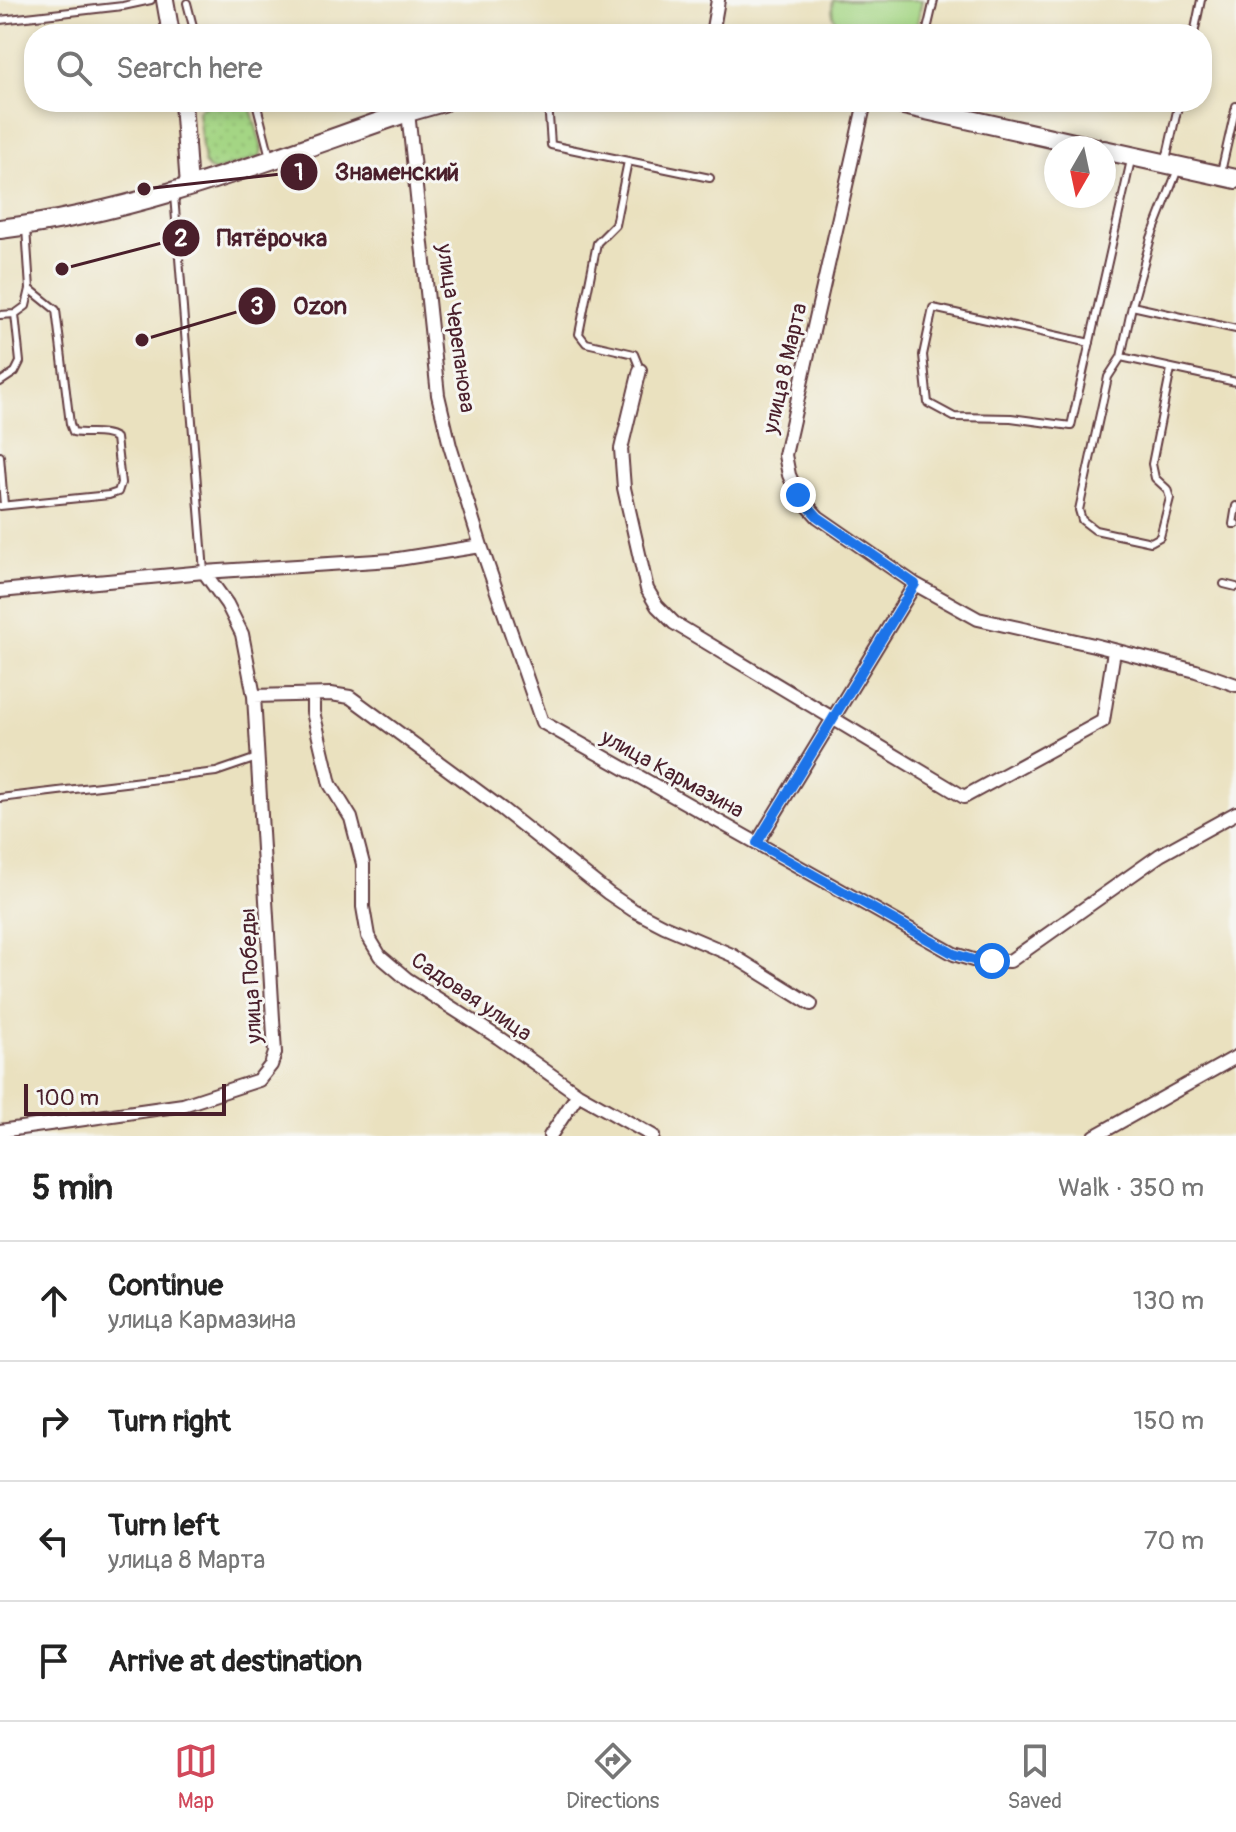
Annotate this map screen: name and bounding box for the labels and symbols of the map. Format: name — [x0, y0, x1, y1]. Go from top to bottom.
north arrow — [1044, 136, 1116, 208]
callout: Знаменский — [279, 148, 474, 196]
text: 1 — [294, 158, 304, 187]
text: Знаменский — [335, 158, 459, 187]
callout: Пятёрочка — [161, 214, 343, 262]
text: 2 — [174, 224, 188, 253]
text: Пятёрочка — [217, 224, 327, 253]
street label: улица Черепанова — [430, 241, 482, 414]
callout: Ozon — [237, 282, 363, 330]
text: 3 — [250, 292, 264, 321]
text: Ozon — [293, 292, 347, 321]
street label: улица 8 Марта — [756, 300, 814, 437]
route end — [780, 477, 816, 513]
street label: улица Кармазина — [595, 723, 749, 825]
street label: улица Победы — [233, 908, 269, 1045]
route start — [974, 943, 1010, 979]
street label: Садовая улица — [406, 946, 537, 1048]
scale bar — [24, 1080, 226, 1116]

